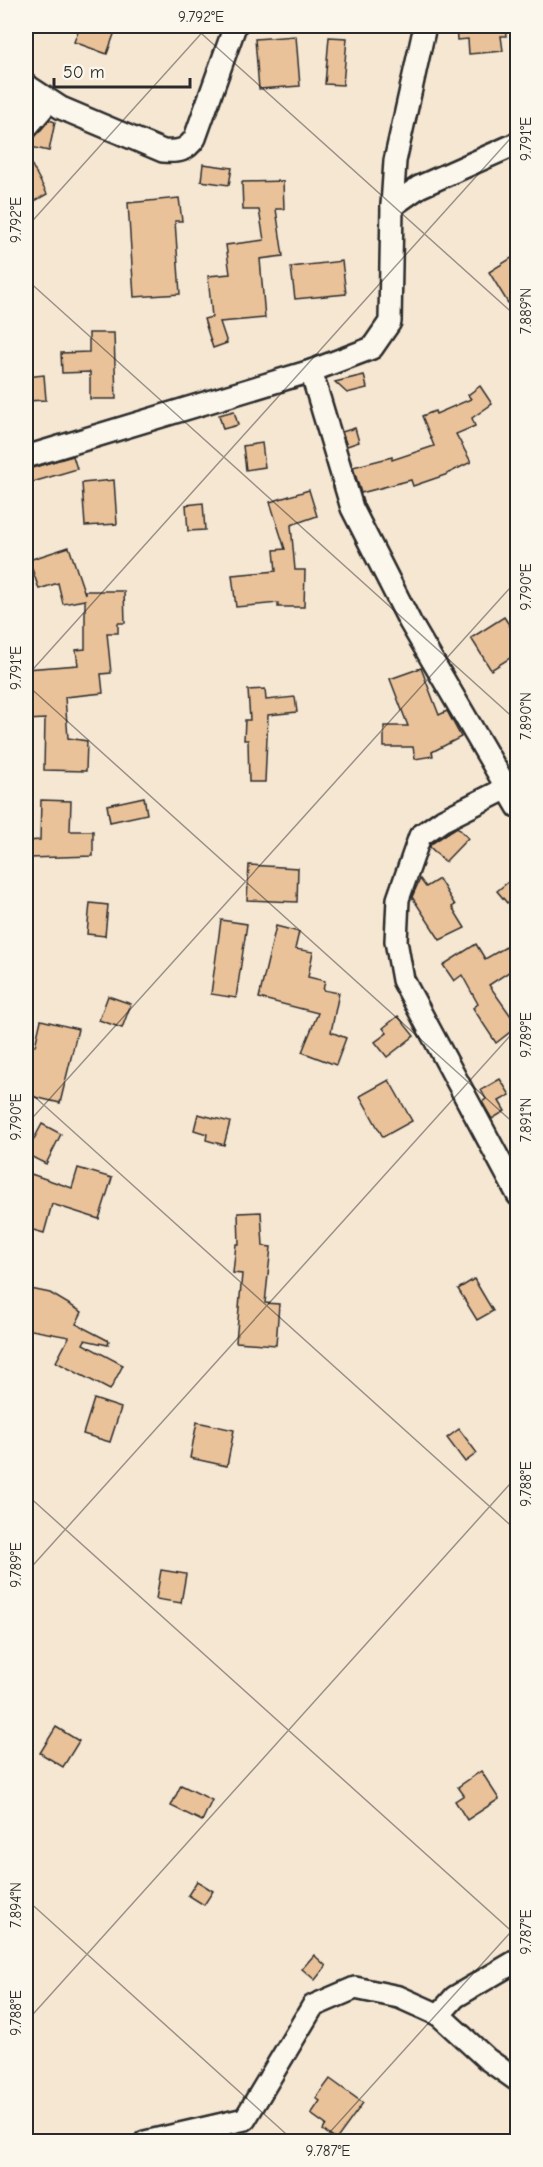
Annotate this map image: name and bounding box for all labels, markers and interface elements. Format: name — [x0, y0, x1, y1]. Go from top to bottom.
text: 9.792°E — [178, 8, 224, 26]
scale bar — [54, 51, 190, 89]
text: 50 m — [63, 62, 105, 83]
text: 9.791°E — [517, 117, 535, 161]
text: 9.792°E — [7, 197, 25, 243]
text: 7.889°N — [517, 288, 535, 334]
text: 9.790°E — [517, 563, 535, 611]
text: 9.791°E — [7, 646, 25, 690]
text: 7.890°N — [517, 692, 535, 740]
text: 9.789°E — [517, 1012, 535, 1058]
text: 9.790°E — [7, 1093, 25, 1141]
text: 7.891°N — [517, 1098, 535, 1142]
text: 9.788°E — [517, 1461, 535, 1507]
text: 9.789°E — [7, 1542, 25, 1588]
text: 7.894°N — [7, 1882, 25, 1928]
text: 9.787°E — [517, 1910, 535, 1954]
text: 9.788°E — [7, 1990, 25, 2036]
text: 9.787°E — [306, 2142, 350, 2160]

